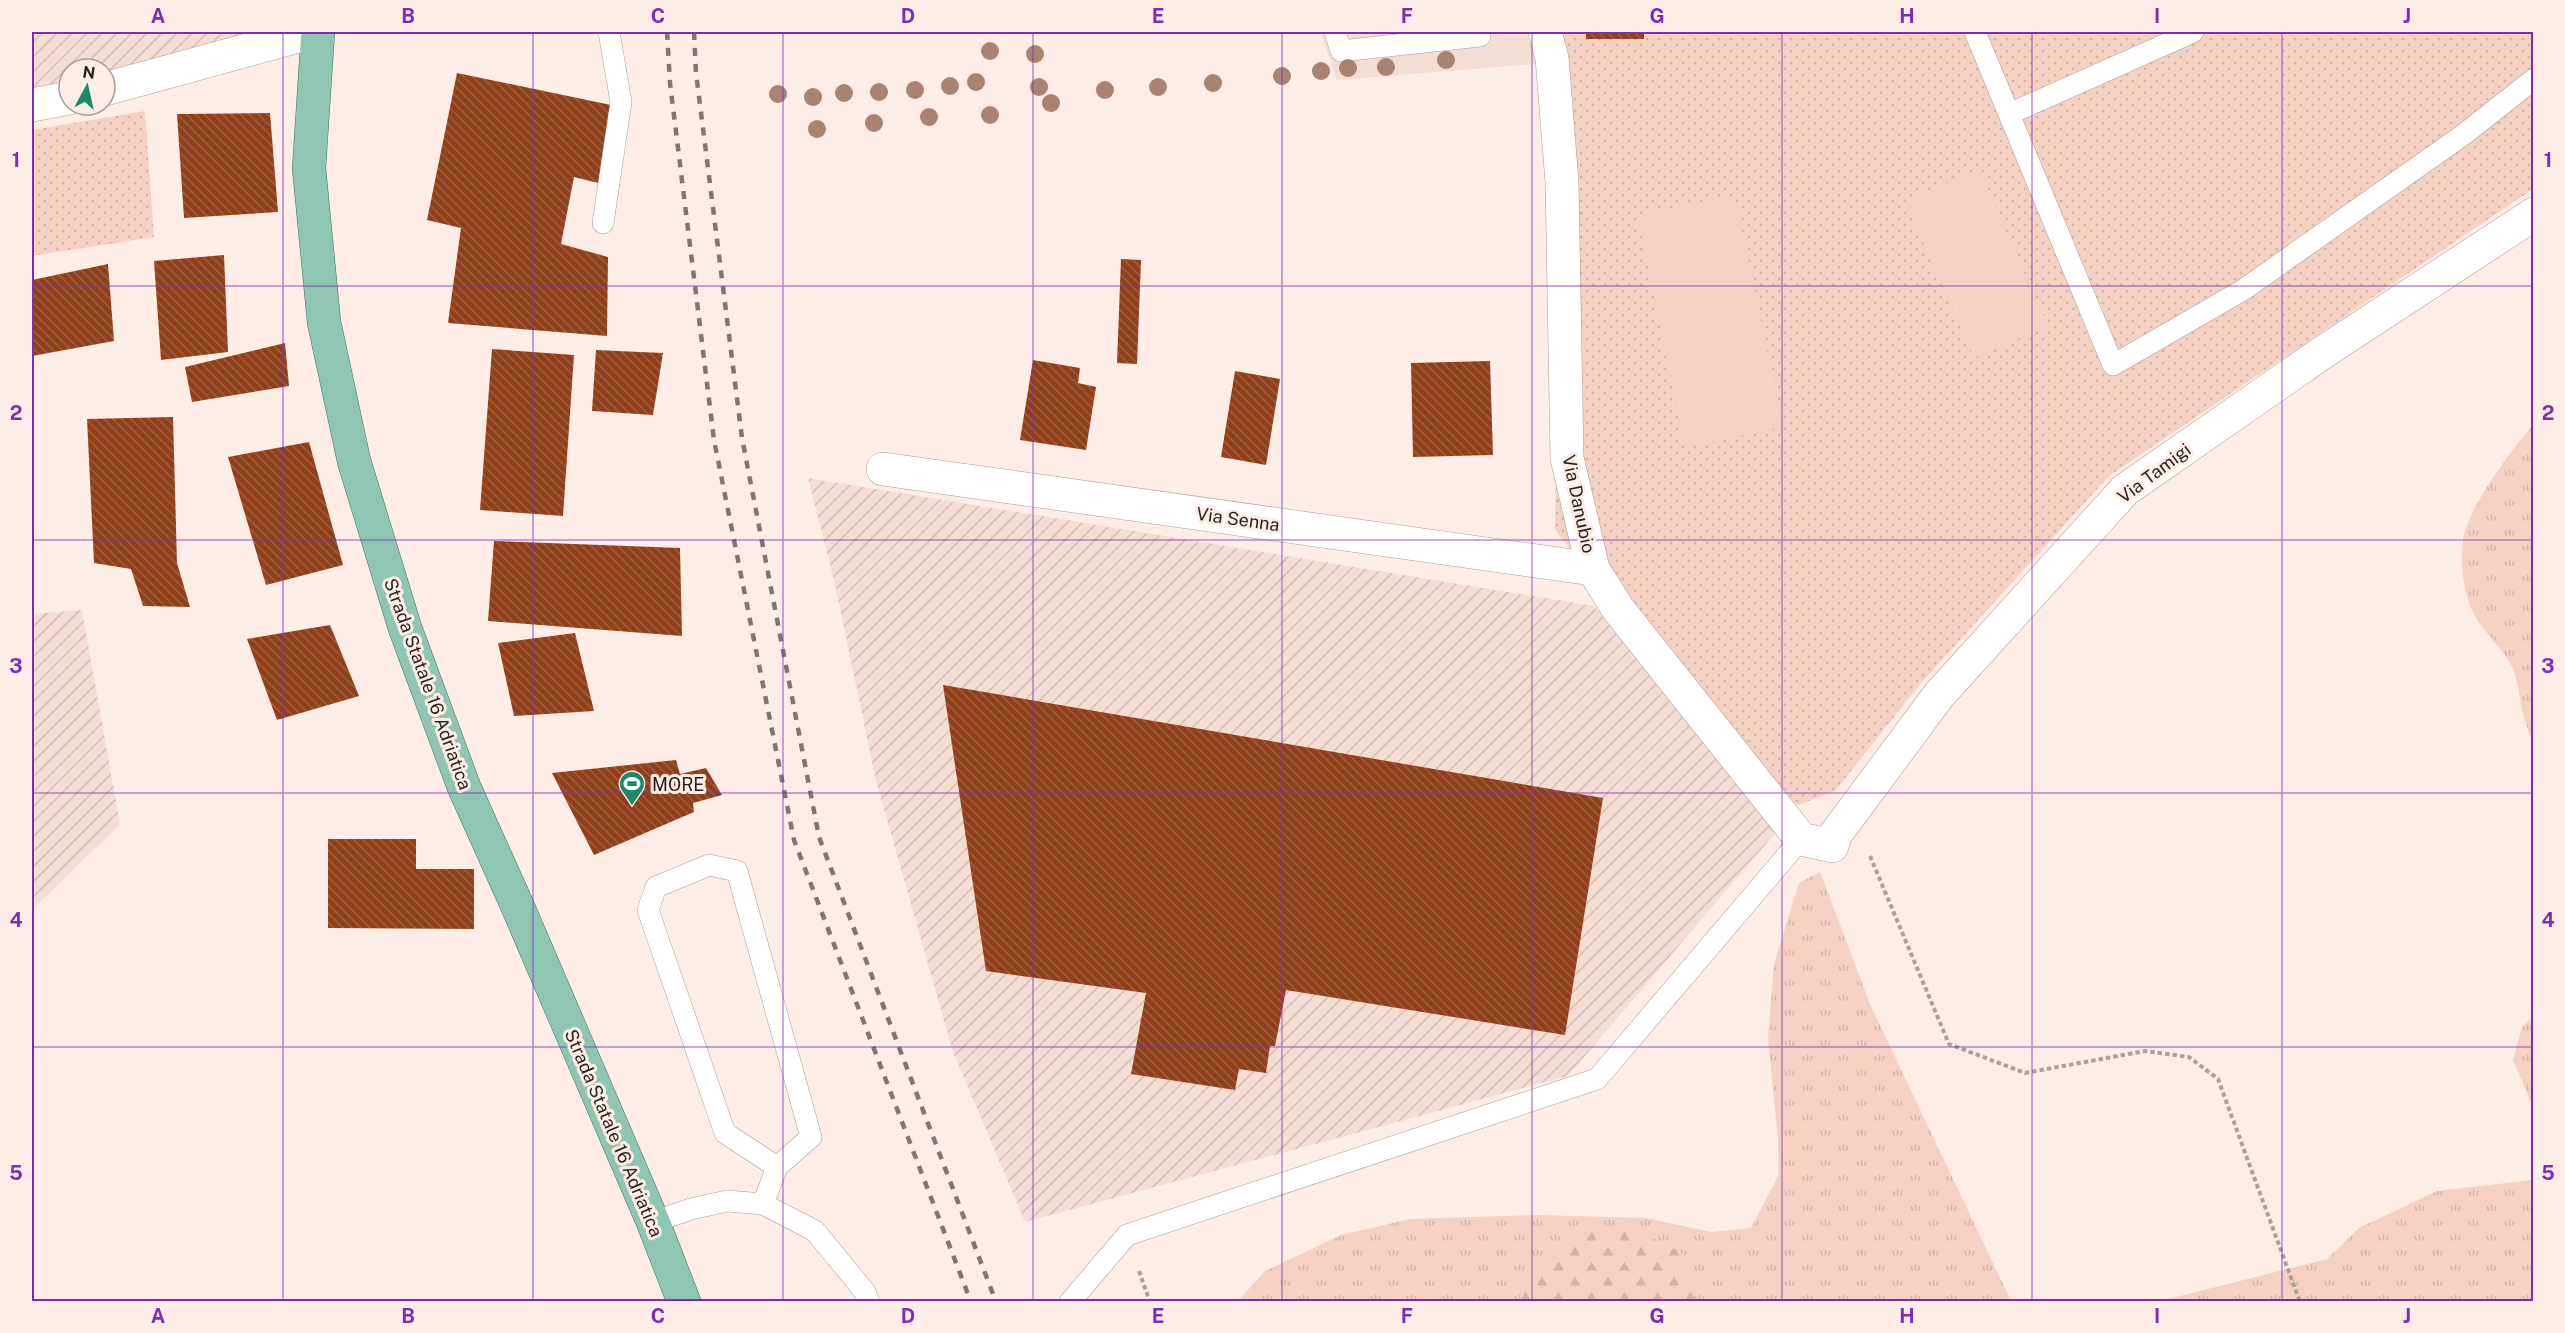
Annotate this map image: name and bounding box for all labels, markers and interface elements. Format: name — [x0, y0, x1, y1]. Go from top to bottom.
text: A — [151, 4, 165, 28]
text: B — [401, 4, 415, 28]
text: C — [651, 4, 665, 28]
text: D — [901, 4, 915, 28]
text: E — [1152, 4, 1164, 28]
text: F — [1401, 4, 1413, 28]
text: G — [1649, 4, 1665, 28]
text: H — [1899, 4, 1915, 28]
text: I — [2154, 4, 2160, 28]
text: J — [2403, 4, 2411, 28]
north arrow — [57, 57, 117, 117]
text: N — [81, 62, 97, 83]
text: 1 — [12, 148, 20, 172]
text: 1 — [2544, 148, 2552, 172]
text: 2 — [10, 401, 22, 425]
text: 2 — [2542, 401, 2554, 425]
street label: Via Tamigi — [2113, 439, 2195, 507]
street label: Via Danubio — [1558, 453, 1600, 555]
street label: Via Senna — [1195, 503, 1281, 535]
street label: Strada Statale 16 Adriatica — [380, 575, 476, 793]
text: 3 — [9, 654, 23, 678]
text: 3 — [2541, 654, 2555, 678]
sports icon: MORE — [617, 769, 647, 807]
place label: MORE — [652, 774, 705, 795]
text: 4 — [9, 908, 23, 932]
text: 4 — [2541, 908, 2555, 932]
street label: Strada Statale 16 Adriatica — [561, 1026, 667, 1240]
text: 5 — [9, 1161, 23, 1185]
text: 5 — [2541, 1161, 2555, 1185]
text: A — [151, 1304, 165, 1328]
text: B — [401, 1304, 415, 1328]
text: C — [651, 1304, 665, 1328]
text: D — [901, 1304, 915, 1328]
text: E — [1152, 1304, 1164, 1328]
text: F — [1401, 1304, 1413, 1328]
text: G — [1649, 1304, 1665, 1328]
text: H — [1899, 1304, 1915, 1328]
text: I — [2154, 1304, 2160, 1328]
text: J — [2403, 1304, 2411, 1328]

